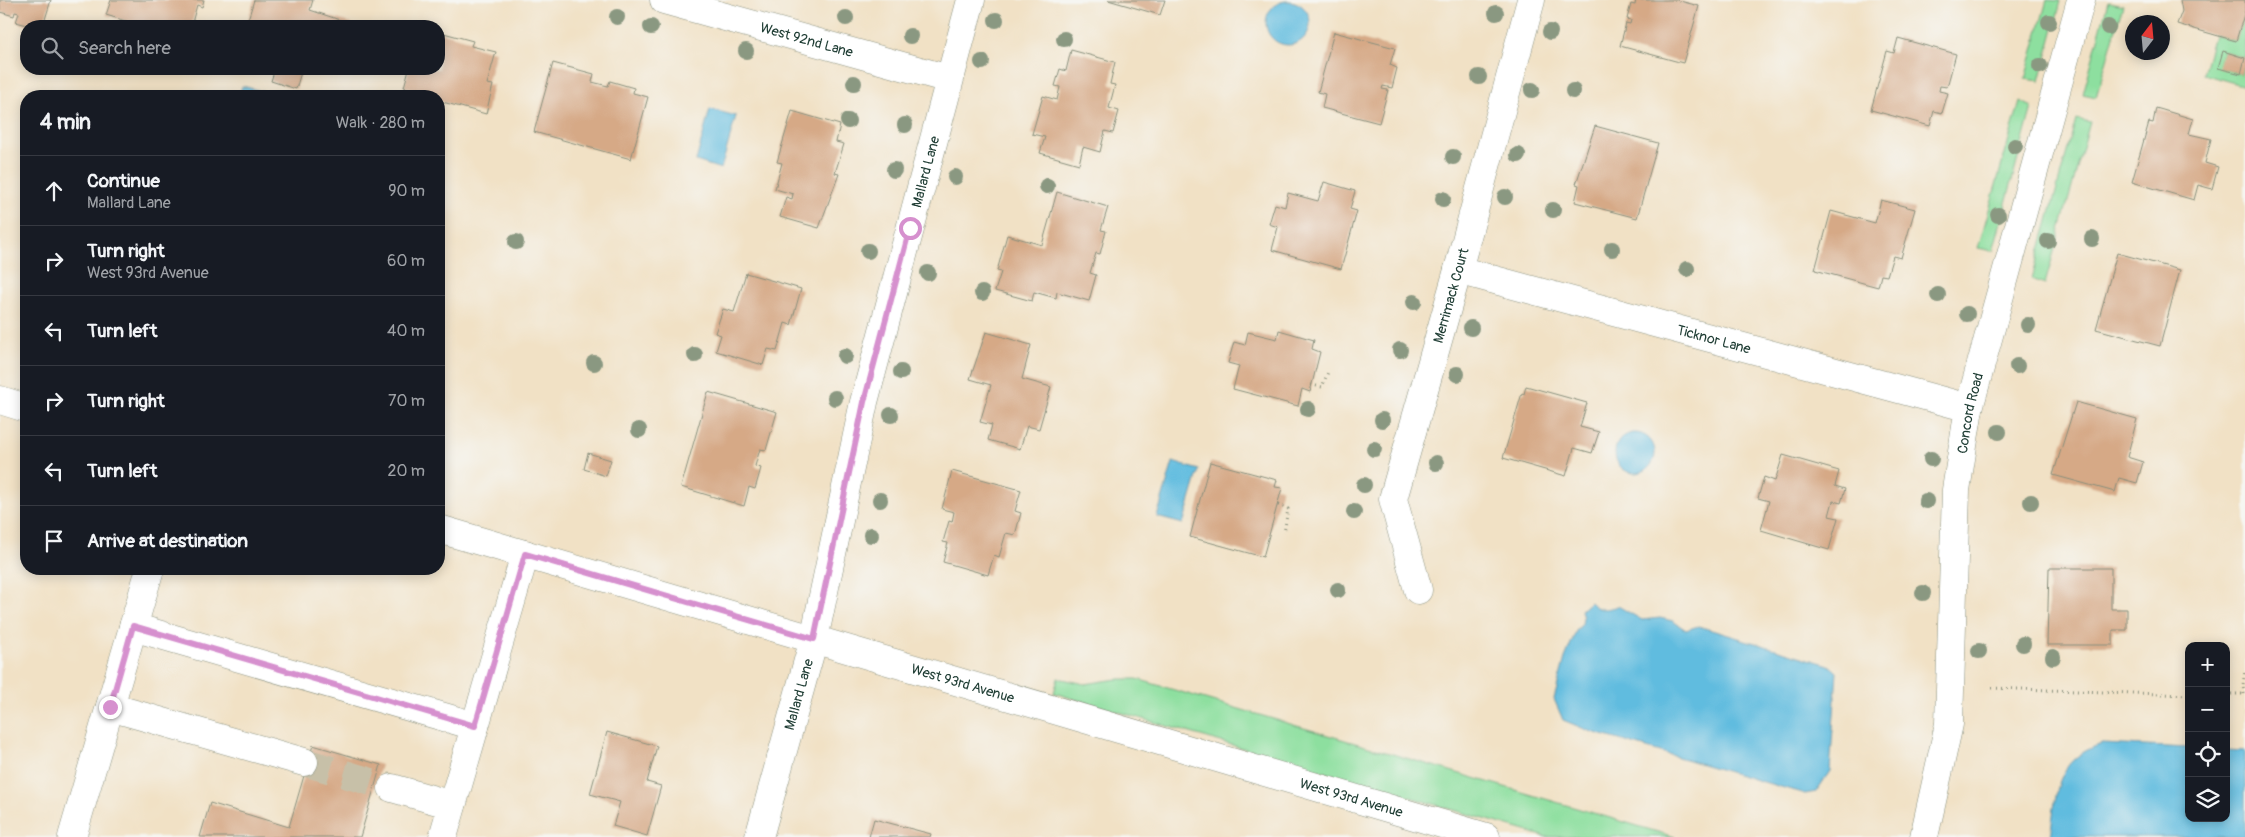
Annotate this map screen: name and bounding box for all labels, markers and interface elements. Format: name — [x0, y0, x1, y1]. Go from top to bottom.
north arrow — [2125, 15, 2170, 60]
street label: West 92nd Lane — [758, 19, 855, 61]
search box — [20, 20, 445, 75]
icon: search — [38, 34, 66, 62]
text: Search here — [78, 36, 171, 60]
text: 4 min — [40, 109, 91, 136]
text: Walk · 280 m — [336, 113, 425, 133]
street label: Mallard Lane — [908, 134, 943, 209]
text: Continue — [87, 169, 160, 193]
icon: ahead — [40, 177, 68, 205]
text: 90 m — [388, 181, 425, 201]
text: Mallard Lane — [87, 193, 171, 213]
route start — [899, 217, 922, 240]
text: Turn right — [87, 239, 165, 263]
street label: Merrimack Court — [1429, 246, 1472, 345]
icon: right — [40, 247, 68, 275]
text: 60 m — [387, 251, 425, 271]
text: West 93rd Avenue — [87, 263, 209, 283]
icon: left — [40, 317, 68, 345]
text: Turn left — [87, 319, 157, 343]
text: 40 m — [387, 321, 425, 341]
street label: Ticknor Lane — [1675, 321, 1753, 357]
street label: Concord Road — [1953, 371, 1987, 455]
icon: right — [40, 387, 68, 415]
text: Turn right — [87, 389, 165, 413]
text: 70 m — [388, 391, 425, 411]
icon: left — [40, 457, 68, 485]
text: Turn left — [87, 459, 157, 483]
text: 20 m — [387, 461, 425, 481]
icon: arrive — [40, 527, 68, 555]
text: Arrive at destination — [87, 529, 248, 553]
map controls — [2185, 642, 2230, 822]
button: + — [2185, 642, 2230, 687]
street label: Mallard Lane — [781, 657, 817, 732]
street label: West 93rd Avenue — [909, 660, 1016, 706]
button: − — [2185, 687, 2230, 732]
route end — [99, 696, 122, 719]
button: locate — [2185, 732, 2230, 777]
street label: West 93rd Avenue — [1298, 774, 1405, 821]
button: layers — [2185, 777, 2230, 822]

